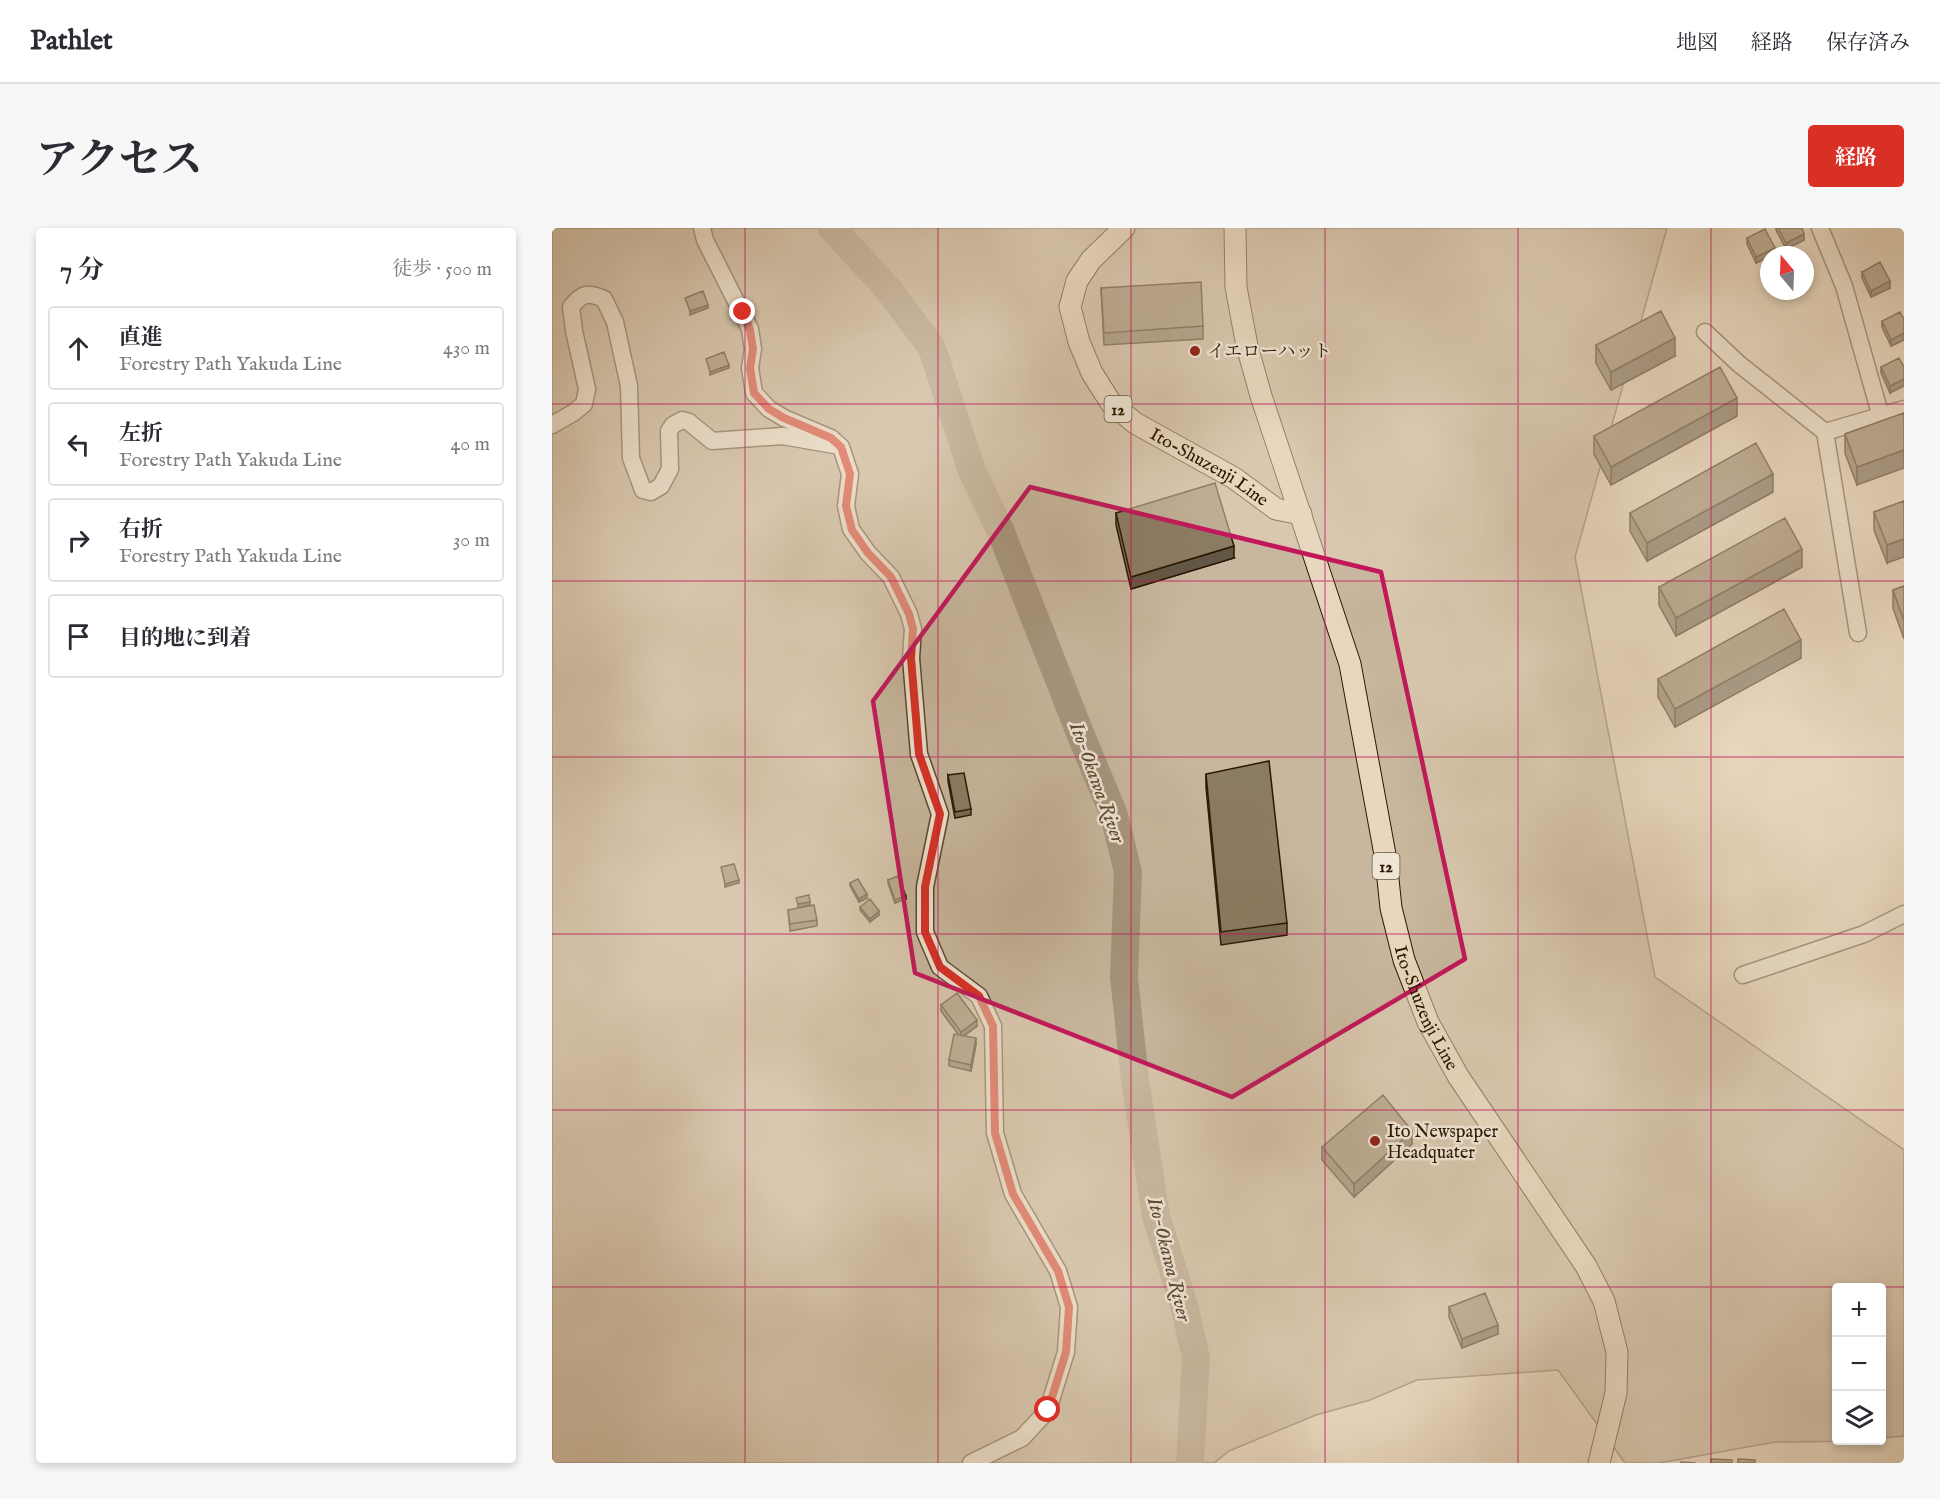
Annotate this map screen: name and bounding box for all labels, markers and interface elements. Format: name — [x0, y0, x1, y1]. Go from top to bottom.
text: Pathlet — [30, 24, 113, 59]
text: 地図 — [1676, 30, 1718, 57]
text: 経路 — [1751, 30, 1793, 57]
text: 保存済み — [1826, 30, 1910, 57]
button: 経路 — [1808, 125, 1904, 187]
text: アクセス — [36, 135, 203, 188]
north arrow — [1760, 246, 1814, 300]
text: 7 分 — [60, 254, 104, 287]
text: 徒歩 · 500 m — [392, 257, 492, 282]
route end — [729, 298, 755, 324]
text: 直進 — [119, 324, 163, 352]
icon: ahead — [62, 332, 95, 365]
text: 430 m — [443, 336, 490, 361]
place label: イエローハット — [1207, 341, 1331, 364]
marker: イエローハット — [1188, 344, 1202, 358]
text: Forestry Path Yakuda Line — [119, 352, 342, 377]
road number: 12 — [1104, 396, 1132, 422]
text: 左折 — [119, 420, 163, 448]
street label: Ito-Shuzenji Line — [1145, 424, 1272, 512]
icon: left — [62, 428, 95, 461]
text: 40 m — [451, 432, 490, 457]
text: Forestry Path Yakuda Line — [119, 448, 342, 473]
text: 右折 — [119, 516, 163, 544]
icon: right — [62, 524, 95, 557]
text: 30 m — [453, 528, 490, 553]
text: Forestry Path Yakuda Line — [119, 544, 342, 569]
icon: arrive — [62, 620, 95, 653]
text: 目的地に到着 — [119, 625, 251, 653]
water label: Ito-Okawa River — [1063, 718, 1130, 848]
road number: 12 — [1372, 853, 1400, 879]
street label: Ito-Shuzenji Line — [1388, 943, 1463, 1075]
place label: Ito Newspaper Headquater — [1387, 1121, 1498, 1165]
marker: Ito Newspaper Headquater — [1368, 1134, 1382, 1148]
water label: Ito-Okawa River — [1141, 1194, 1196, 1325]
map controls — [1832, 1283, 1886, 1445]
button: + — [1832, 1283, 1886, 1337]
button: − — [1832, 1337, 1886, 1391]
button: layers — [1832, 1391, 1886, 1445]
route start — [1034, 1396, 1060, 1422]

